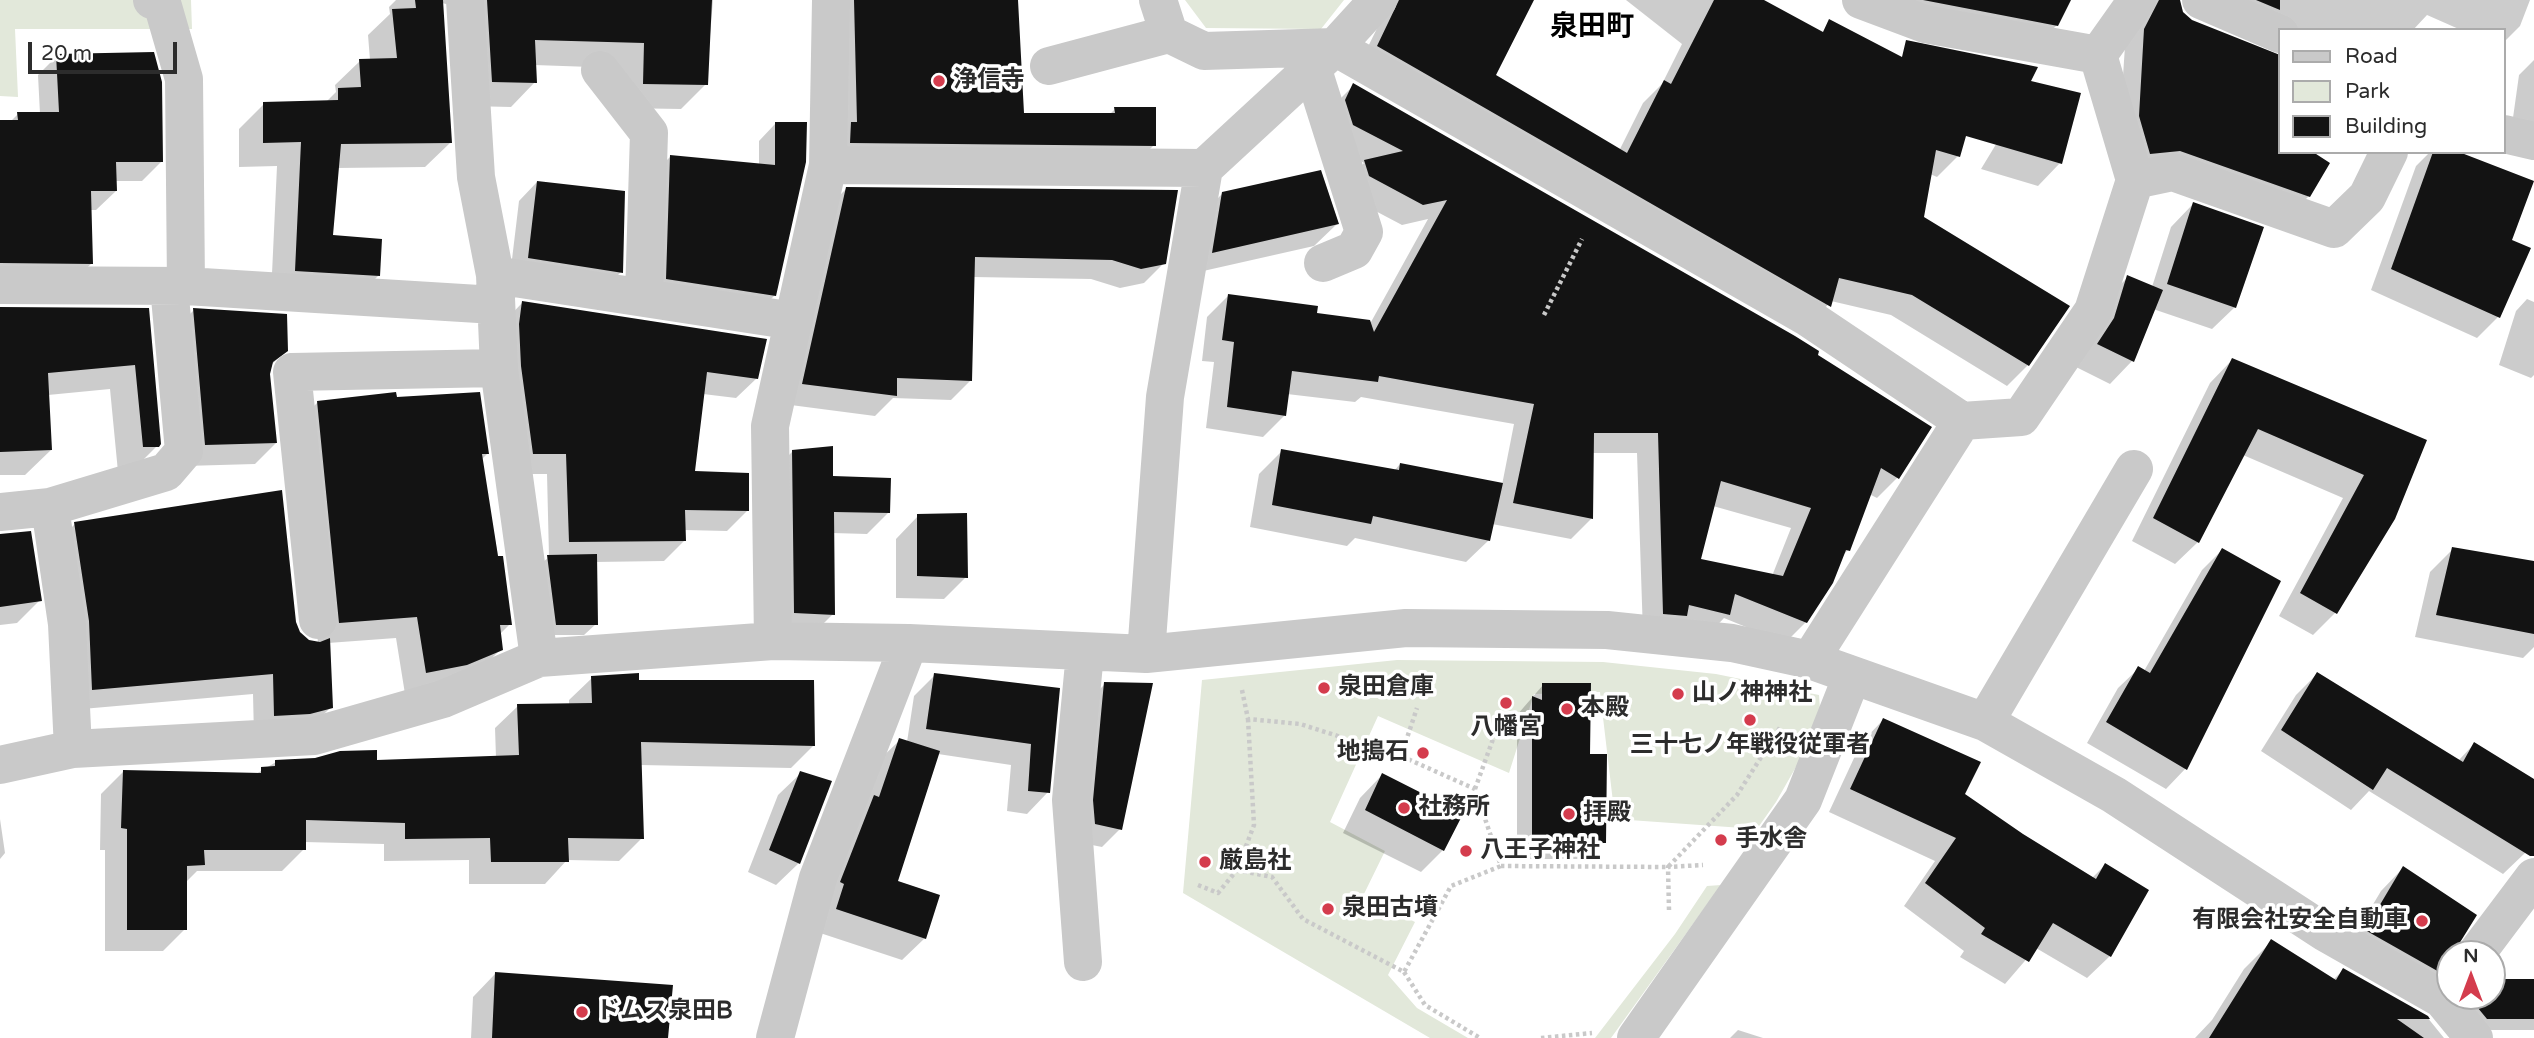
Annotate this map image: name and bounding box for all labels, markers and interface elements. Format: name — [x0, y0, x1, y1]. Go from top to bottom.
district label: 泉田町 — [1550, 11, 1634, 45]
scale bar — [32, 28, 180, 72]
legend — [2278, 28, 2506, 154]
text: 20 m — [41, 41, 92, 66]
text: Road — [2345, 44, 2398, 69]
place label: 浄信寺 — [953, 67, 1025, 95]
marker: 浄信寺 — [931, 73, 947, 89]
text: Park — [2345, 79, 2390, 104]
text: Building — [2345, 114, 2427, 139]
place label: 泉田倉庫 — [1338, 674, 1434, 702]
marker: 泉田倉庫 — [1316, 680, 1332, 696]
place label: 山ノ神神社 — [1692, 680, 1812, 708]
marker: 山ノ神神社 — [1670, 686, 1686, 702]
marker: 八幡宮 — [1498, 695, 1514, 711]
place label: 本殿 — [1581, 695, 1629, 723]
marker: 本殿 — [1559, 701, 1575, 717]
marker: 三十七ノ年戦役従軍者 — [1742, 712, 1758, 728]
place label: 八幡宮 — [1470, 714, 1542, 742]
place label: 三十七ノ年戦役従軍者 — [1630, 732, 1870, 760]
place label: 地搗石 — [1337, 739, 1409, 767]
marker: 地搗石 — [1415, 745, 1431, 761]
place label: 社務所 — [1418, 794, 1490, 822]
marker: 社務所 — [1396, 800, 1412, 816]
place label: 拝殿 — [1583, 800, 1631, 828]
marker: 拝殿 — [1561, 806, 1577, 822]
place label: 手水舎 — [1735, 826, 1807, 854]
marker: 手水舎 — [1713, 832, 1729, 848]
place label: 八王子神社 — [1480, 837, 1600, 865]
marker: 八王子神社 — [1458, 843, 1474, 859]
place label: 厳島社 — [1219, 848, 1291, 876]
marker: 厳島社 — [1197, 854, 1213, 870]
place label: 泉田古墳 — [1342, 895, 1438, 923]
marker: 泉田古墳 — [1320, 901, 1336, 917]
place label: 有限会社安全自動車 — [2192, 907, 2408, 935]
marker: 有限会社安全自動車 — [2414, 913, 2430, 929]
north arrow — [2436, 940, 2506, 1010]
text: N — [2463, 945, 2479, 967]
place label: ドムス泉田B — [596, 998, 733, 1026]
marker: ドムス泉田B — [574, 1004, 590, 1020]

